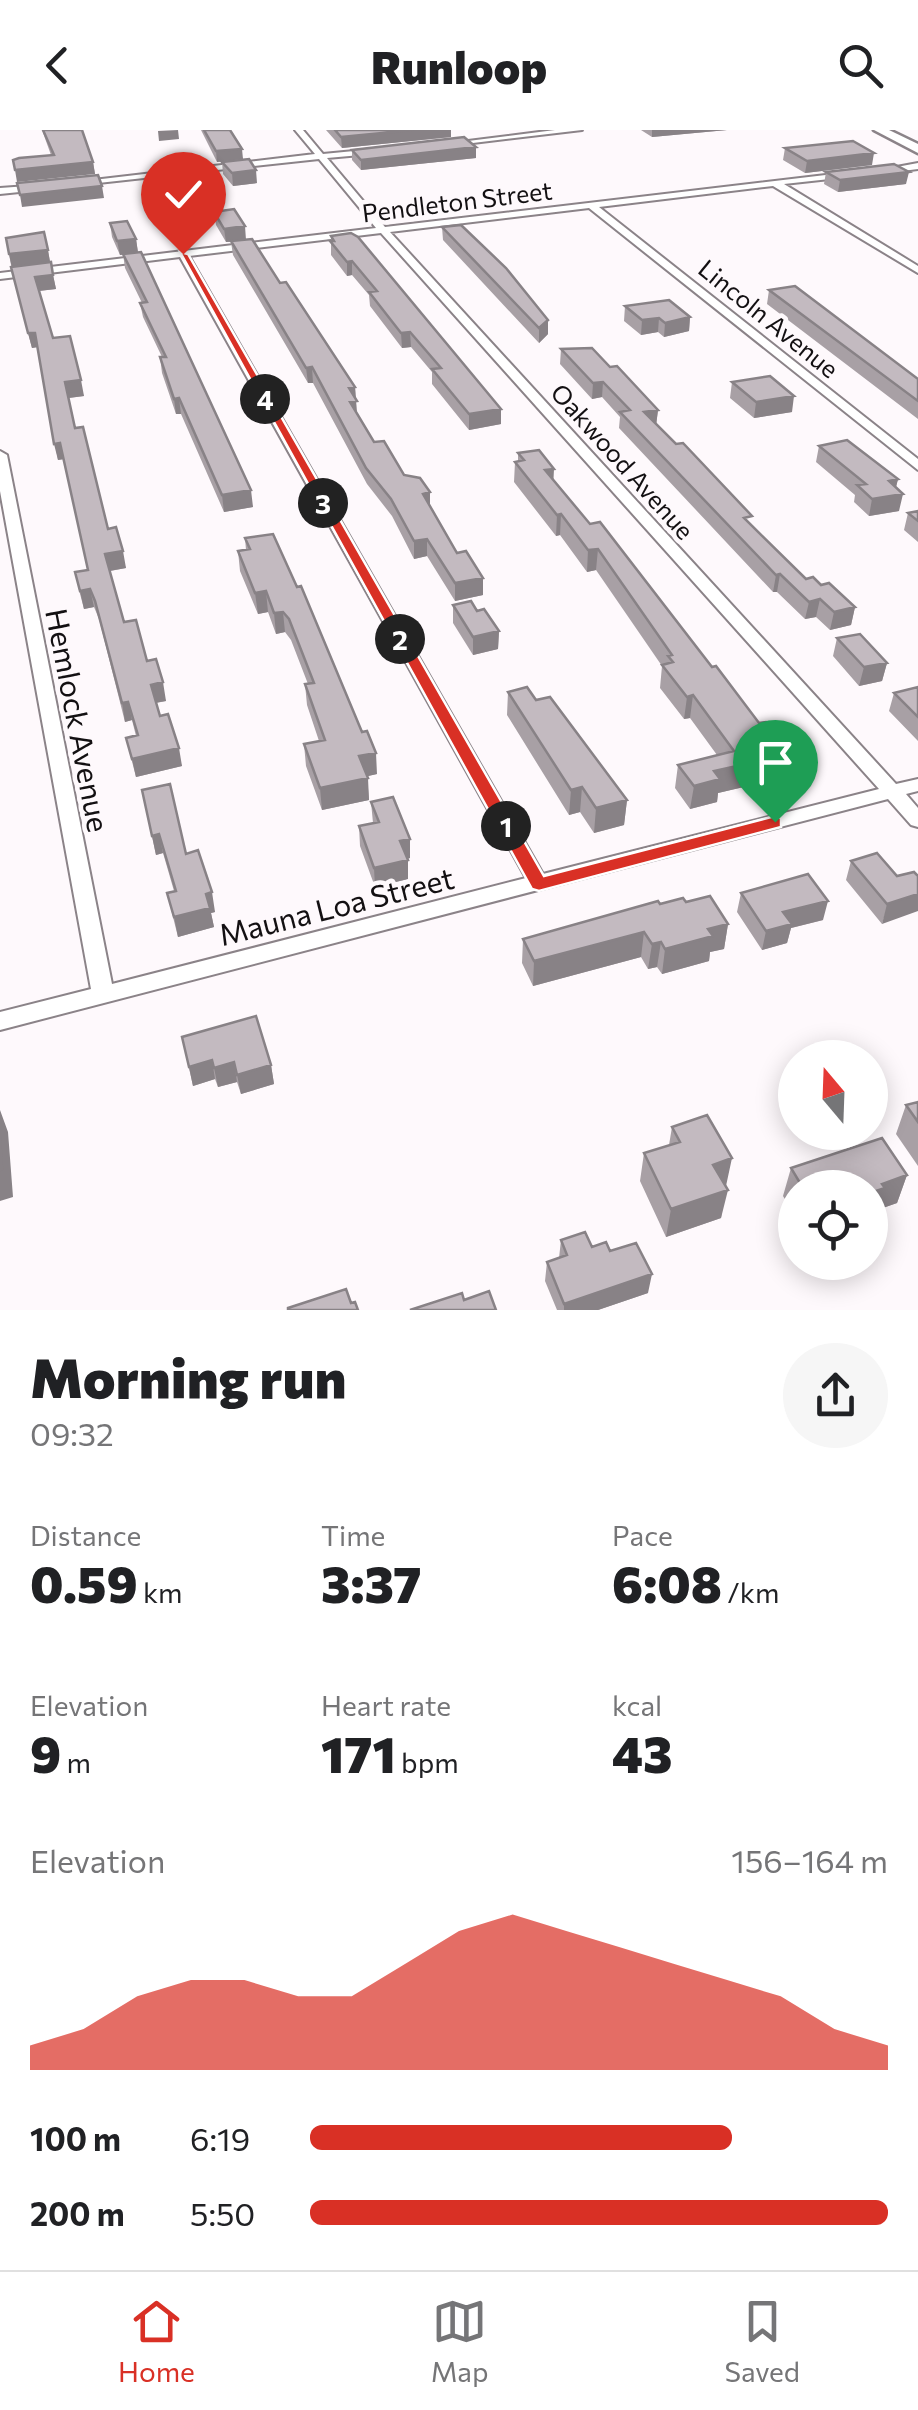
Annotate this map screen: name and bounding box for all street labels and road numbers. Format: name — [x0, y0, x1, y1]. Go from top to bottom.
street label: Pendleton Street — [360, 174, 554, 228]
street label: Lincoln Avenue — [693, 252, 845, 384]
street label: Oakwood Avenue — [545, 377, 701, 545]
street label: Hemlock Avenue — [39, 605, 119, 835]
street label: Mauna Loa Street — [215, 858, 457, 952]

